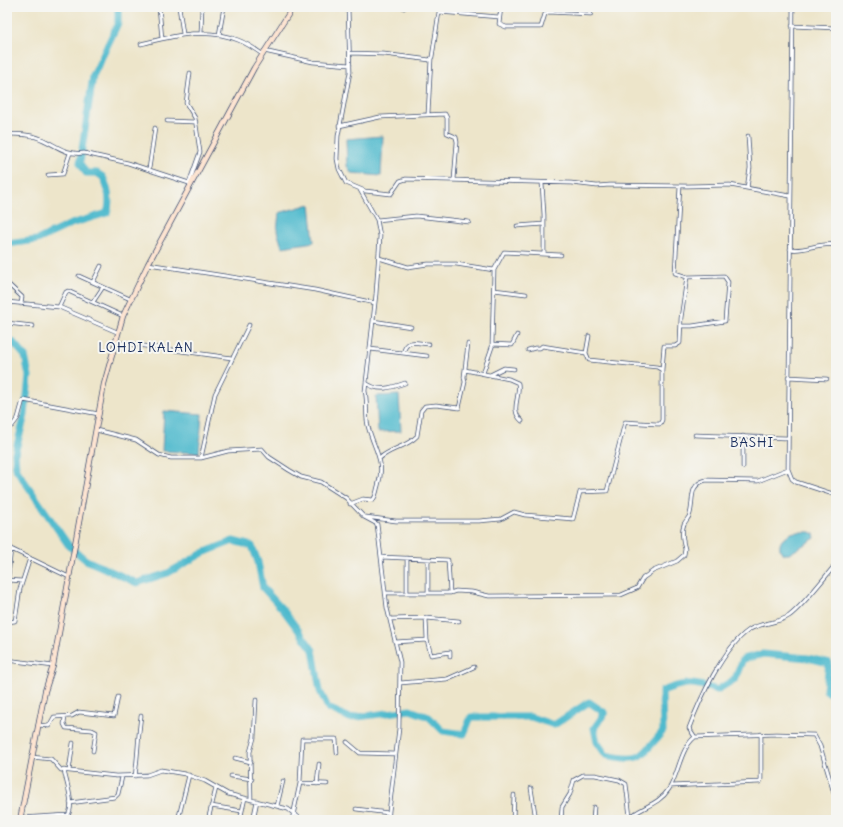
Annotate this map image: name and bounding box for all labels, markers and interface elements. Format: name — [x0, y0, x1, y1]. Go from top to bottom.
district label: LOHDI KALAN — [98, 339, 194, 356]
district label: BASHI — [730, 434, 774, 451]

